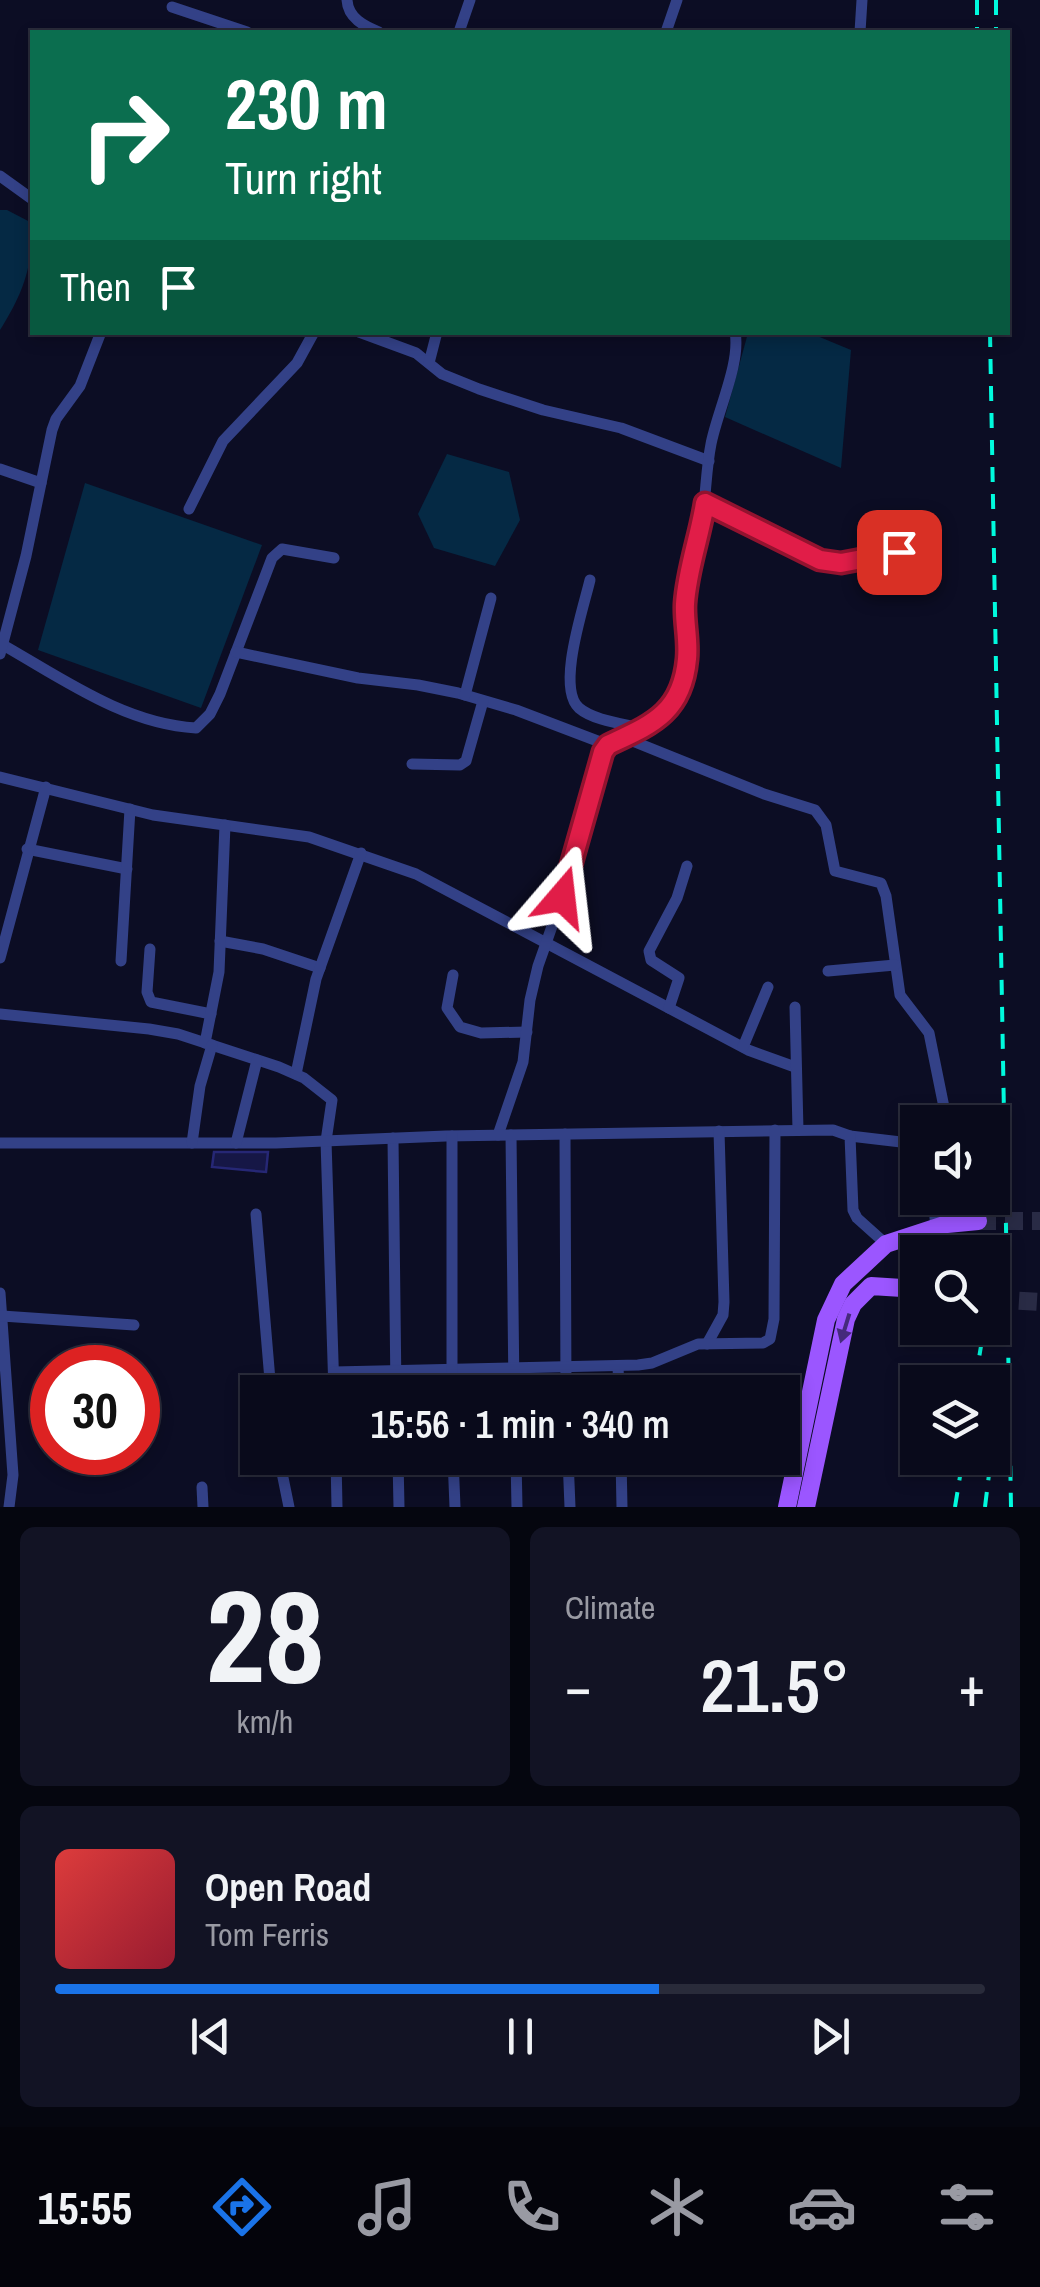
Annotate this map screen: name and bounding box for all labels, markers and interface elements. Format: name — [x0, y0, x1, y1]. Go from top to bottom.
text: 230 m — [225, 57, 388, 151]
icon: right — [60, 70, 190, 200]
text: Turn right — [225, 147, 382, 208]
icon: arrive — [151, 260, 206, 315]
text: Then — [60, 262, 131, 313]
pin — [857, 510, 942, 595]
icon: arrive — [872, 525, 927, 580]
position arrow — [510, 845, 614, 949]
map controls — [900, 1105, 1010, 1475]
button: sound — [900, 1105, 1010, 1215]
button: search — [900, 1235, 1010, 1345]
one-way arrow — [837, 1313, 852, 1343]
speed limit sign: 30 — [30, 1345, 160, 1475]
button: layers — [900, 1365, 1010, 1475]
text: 15:56 · 1 min · 340 m — [370, 1399, 670, 1450]
text: 28 — [206, 1547, 324, 1723]
text: Climate — [565, 1586, 655, 1629]
text: 21.5° — [700, 1634, 850, 1735]
text: − — [565, 1649, 591, 1723]
text: + — [959, 1649, 985, 1723]
text: km/h — [237, 1700, 293, 1743]
text: Open Road — [205, 1862, 371, 1913]
text: Tom Ferris — [205, 1913, 329, 1956]
icon: previous — [183, 2009, 238, 2064]
icon: pause — [493, 2009, 548, 2064]
icon: next — [803, 2009, 858, 2064]
icon: directions — [207, 2172, 277, 2242]
icon: music — [352, 2172, 422, 2242]
icon: phone — [497, 2172, 567, 2242]
icon: climate — [642, 2172, 712, 2242]
icon: car — [787, 2172, 857, 2242]
icon: filters — [932, 2172, 1002, 2242]
text: 15:55 — [38, 2177, 132, 2238]

